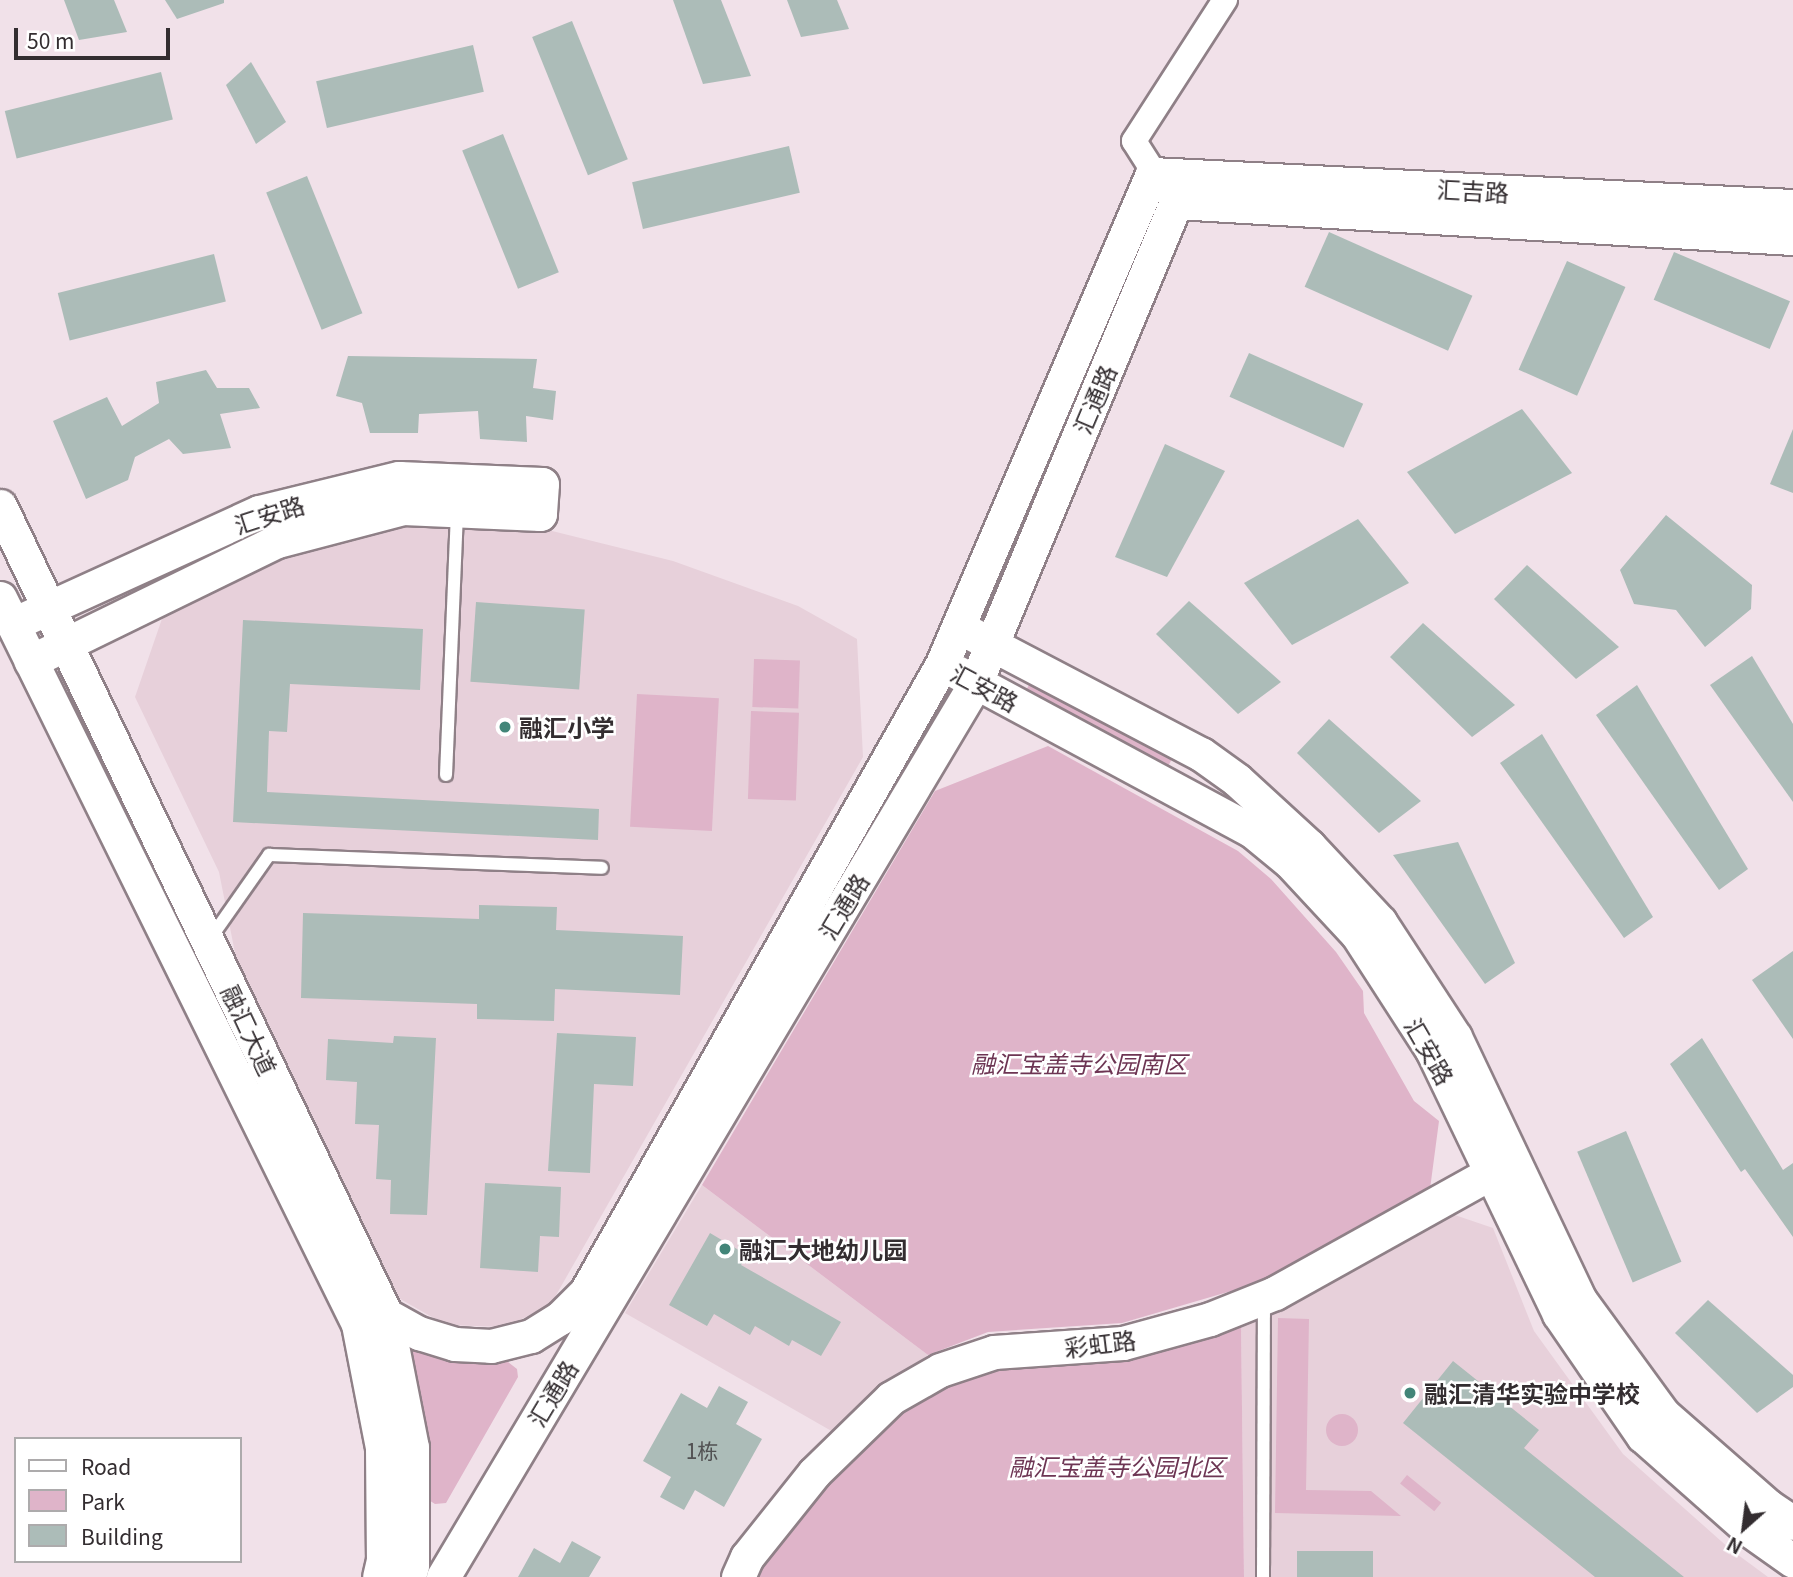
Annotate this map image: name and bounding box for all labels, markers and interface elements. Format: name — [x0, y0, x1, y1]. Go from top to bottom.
scale bar — [18, 14, 173, 58]
text: 50 m — [27, 25, 74, 55]
street label: 汇吉路 — [1436, 174, 1510, 206]
street label: 汇通路 — [1067, 360, 1121, 438]
street label: 汇安路 — [230, 489, 308, 539]
street label: 汇安路 — [946, 657, 1024, 717]
place label: 融汇小学 — [519, 713, 615, 741]
marker: 融汇小学 — [497, 719, 513, 735]
street label: 汇通路 — [812, 868, 874, 944]
street label: 融汇大道 — [217, 980, 283, 1080]
street label: 汇安路 — [1400, 1013, 1460, 1089]
park label: 融汇宝盖寺公园南区 — [971, 1049, 1187, 1077]
place label: 融汇大地幼儿园 — [739, 1235, 907, 1263]
marker: 融汇大地幼儿园 — [717, 1241, 733, 1257]
street label: 彩虹路 — [1063, 1324, 1137, 1362]
street label: 汇通路 — [521, 1355, 583, 1431]
place label: 融汇清华实验中学校 — [1424, 1379, 1640, 1407]
marker: 融汇清华实验中学校 — [1402, 1385, 1418, 1401]
legend — [14, 1437, 242, 1563]
house number: 1栋 — [686, 1437, 718, 1463]
text: Road — [81, 1451, 131, 1481]
park label: 融汇宝盖寺公园北区 — [1009, 1452, 1225, 1480]
text: Park — [81, 1486, 125, 1516]
north arrow — [1709, 1493, 1779, 1563]
text: Building — [81, 1521, 163, 1551]
text: N — [1721, 1532, 1747, 1562]

